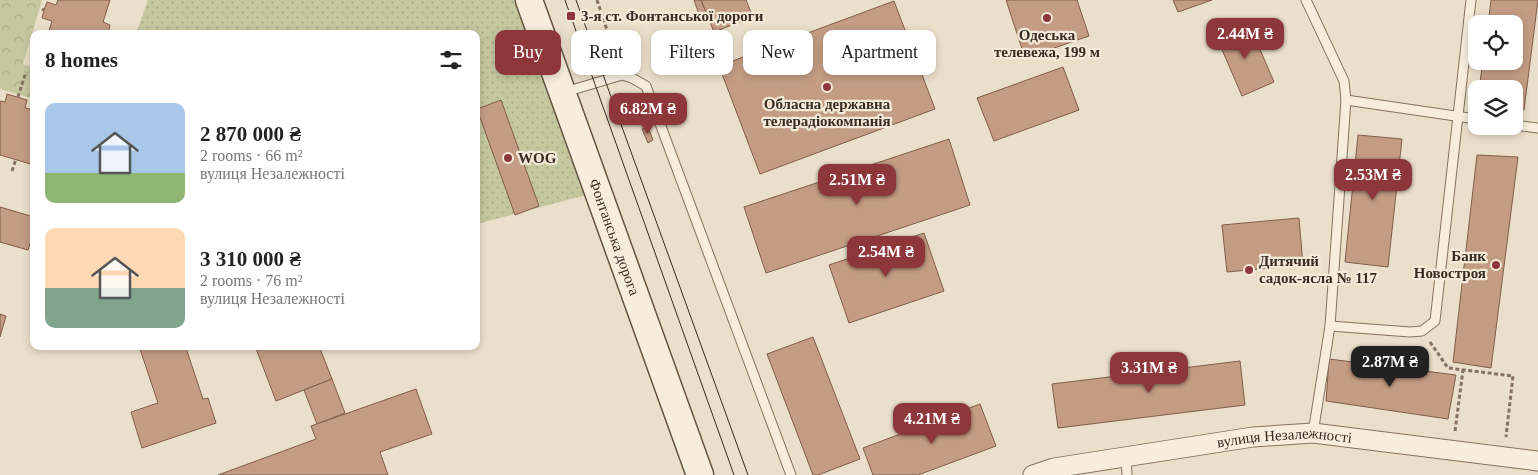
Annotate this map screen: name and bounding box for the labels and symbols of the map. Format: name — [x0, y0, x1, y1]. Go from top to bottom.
place label: 3-я ст. Фонтанської дороги — [581, 8, 764, 24]
marker: 3-я ст. Фонтанської дороги — [565, 10, 577, 22]
marker: Одеська телевежа, 199 м — [1041, 12, 1053, 24]
pin: 2.44M ₴ — [1199, 18, 1291, 60]
place label: Одеська телевежа, 199 м — [994, 27, 1100, 60]
marker: Обласна державна телерадіокомпанія — [821, 81, 833, 93]
pin: 6.82M ₴ — [602, 92, 694, 135]
place label: Обласна державна телерадіокомпанія — [763, 96, 891, 129]
place label: WOG — [518, 150, 557, 166]
marker: WOG — [502, 152, 514, 164]
pin: 2.53M ₴ — [1327, 158, 1419, 201]
pin: 2.51M ₴ — [811, 164, 903, 206]
street label: Фонтанська дорога — [586, 177, 643, 298]
pin: 2.54M ₴ — [840, 236, 932, 278]
place label: Банк Новостроя — [1414, 248, 1486, 281]
place label: Дитячий садок-ясла № 117 — [1259, 253, 1378, 286]
marker: Банк Новостроя — [1490, 259, 1502, 271]
marker: Дитячий садок-ясла № 117 — [1243, 264, 1255, 276]
pin: 2.87M ₴ — [1344, 346, 1436, 388]
pin: 3.31M ₴ — [1103, 352, 1195, 394]
pin: 4.21M ₴ — [886, 402, 978, 445]
street label: вулиця Незалежності — [1216, 424, 1353, 451]

